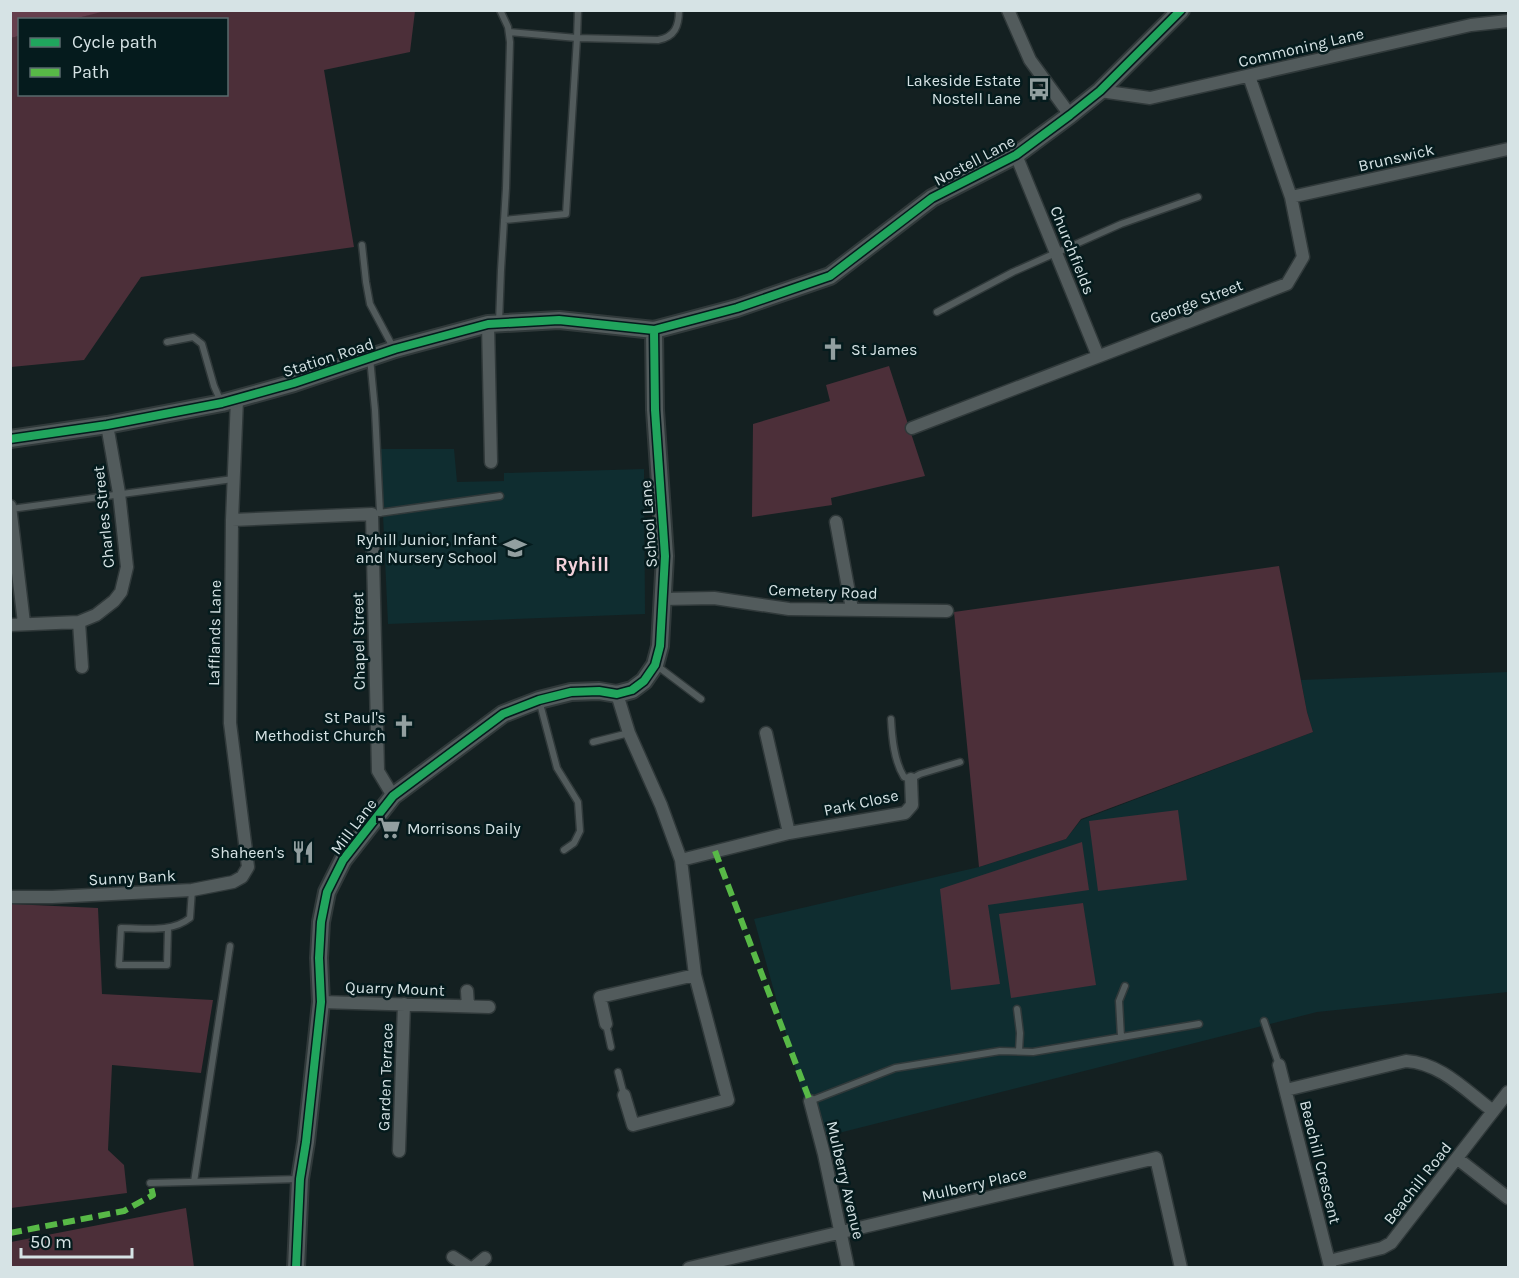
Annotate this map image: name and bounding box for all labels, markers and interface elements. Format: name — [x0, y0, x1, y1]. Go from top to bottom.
legend — [18, 18, 228, 96]
street label: Commoning Lane — [1236, 24, 1366, 71]
text: Cycle path — [72, 31, 157, 53]
text: Path — [72, 61, 110, 83]
place label: Lakeside Estate Nostell Lane — [906, 71, 1021, 108]
bus stop icon: Lakeside Estate Nostell Lane — [1026, 76, 1052, 102]
street label: Nostell Lane — [930, 131, 1018, 190]
street label: Brunswick — [1356, 140, 1436, 175]
street label: Churchfields — [1046, 203, 1099, 297]
street label: George Street — [1147, 275, 1245, 328]
street label: Station Road — [280, 334, 376, 381]
church icon: St James — [820, 336, 846, 362]
place label: St James — [851, 340, 917, 359]
street label: Charles Street — [89, 465, 118, 569]
street label: School Lane — [636, 480, 661, 568]
place label: Ryhill Junior, Infant and Nursery School — [356, 530, 497, 567]
school or university icon: Ryhill Junior, Infant and Nursery School — [502, 535, 528, 561]
district label: Ryhill — [555, 553, 609, 576]
street label: Lafflands Lane — [204, 580, 225, 686]
street label: Cemetery Road — [768, 580, 878, 603]
street label: Chapel Street — [348, 592, 369, 690]
place label: St Paul's Methodist Church — [254, 708, 386, 745]
church icon: St Paul's Methodist Church — [391, 713, 417, 739]
street label: Park Close — [822, 785, 900, 820]
street label: Mill Lane — [326, 795, 381, 858]
supermarket icon: Morrisons Daily — [376, 815, 402, 841]
place label: Morrisons Daily — [407, 819, 521, 838]
restaurant icon: Shaheen's — [290, 839, 316, 865]
place label: Shaheen's — [211, 843, 285, 862]
street label: Sunny Bank — [88, 866, 176, 889]
street label: Quarry Mount — [345, 977, 445, 1000]
street label: Garden Terrace — [374, 1023, 397, 1131]
street label: Beachill Crescent — [1296, 1098, 1345, 1226]
street label: Mulberry Avenue — [823, 1119, 868, 1241]
street label: Beachill Road — [1379, 1138, 1455, 1228]
street label: Mulberry Place — [920, 1163, 1028, 1206]
scale bar — [21, 1221, 132, 1259]
text: 50 m — [30, 1231, 72, 1253]

